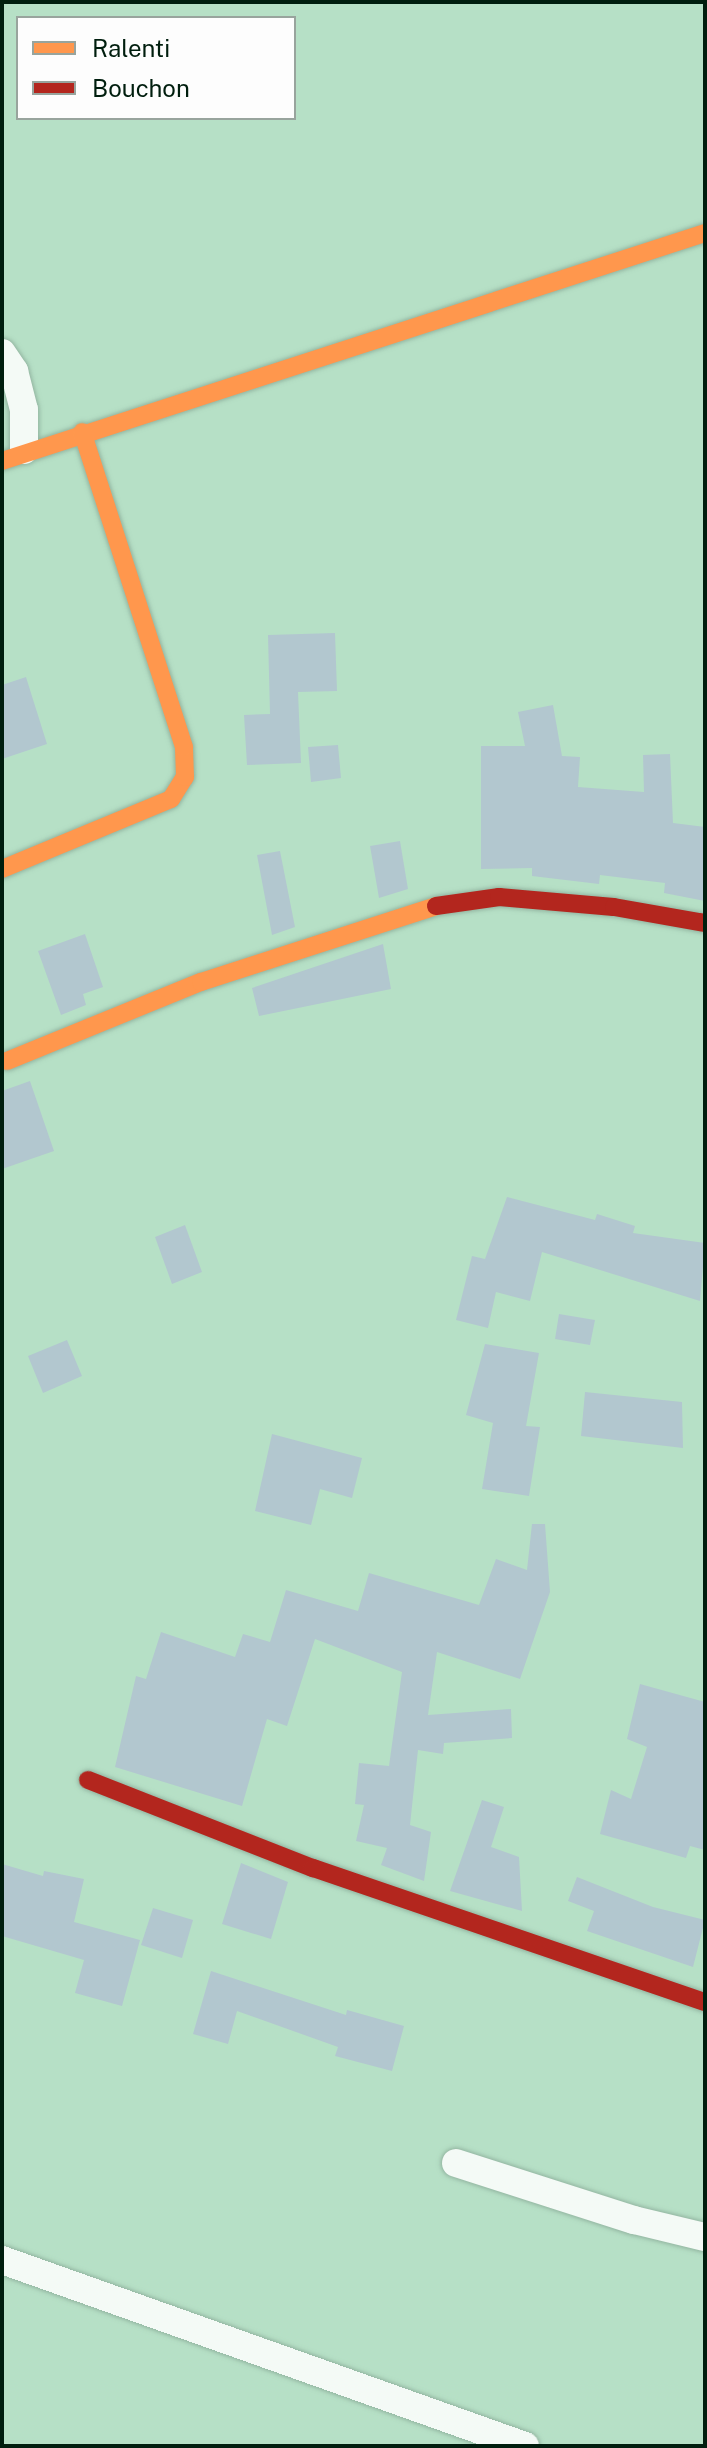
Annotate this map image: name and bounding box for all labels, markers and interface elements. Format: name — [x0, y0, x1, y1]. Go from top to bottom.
legend — [16, 16, 296, 120]
text: Ralenti — [92, 34, 170, 62]
text: Bouchon — [92, 74, 190, 102]

